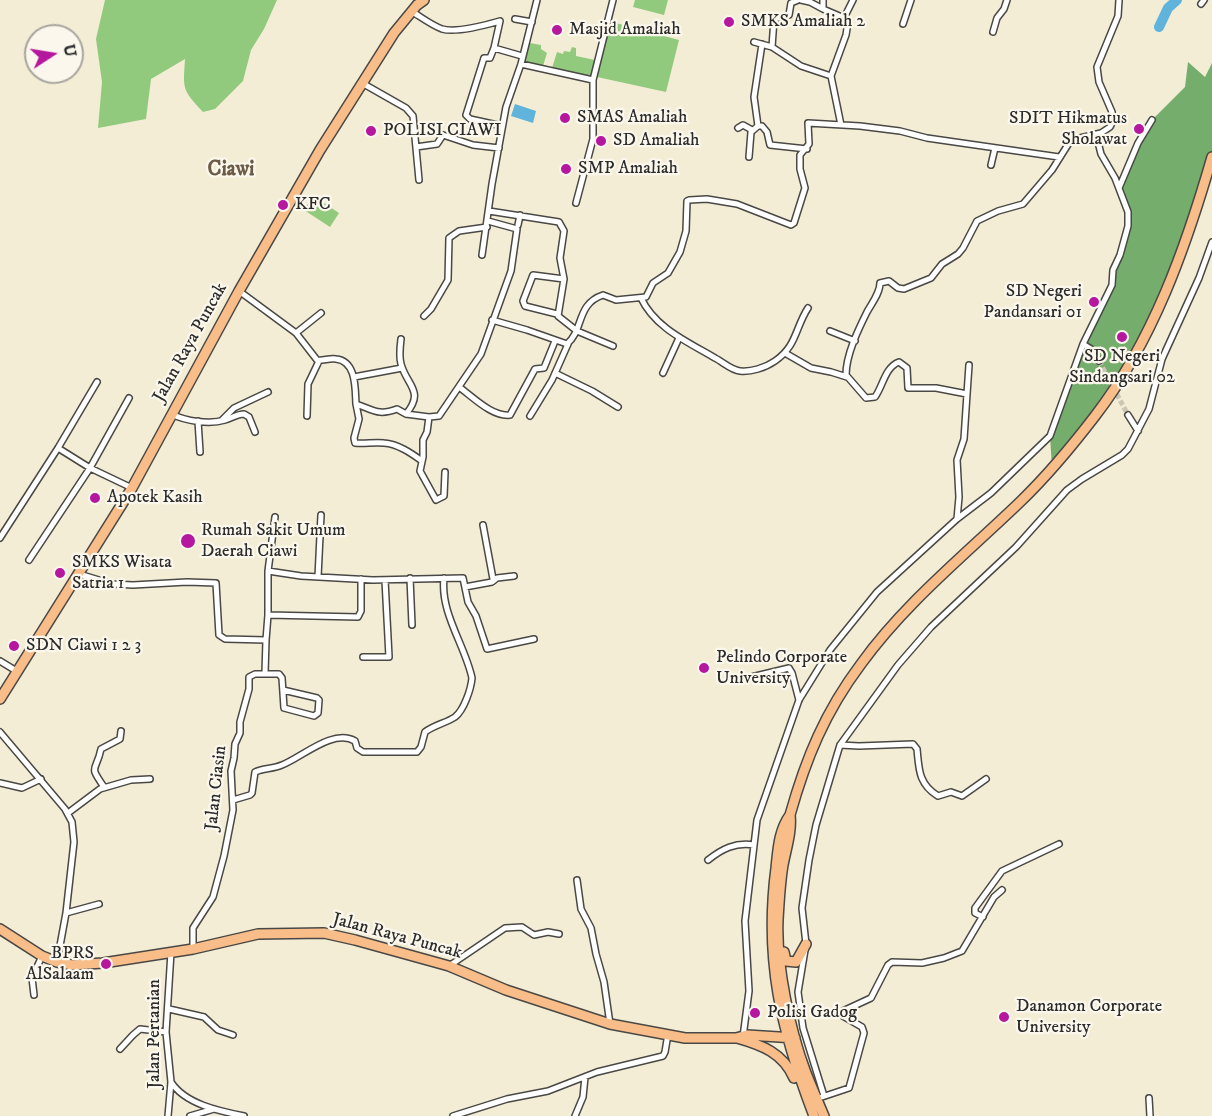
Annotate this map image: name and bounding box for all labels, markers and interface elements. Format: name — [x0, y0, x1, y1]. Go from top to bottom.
place label: SMKS Amaliah 2 — [741, 11, 865, 33]
marker: SMKS Amaliah 2 — [722, 15, 736, 29]
place label: Masjid Amaliah — [569, 19, 681, 41]
marker: Masjid Amaliah — [550, 23, 564, 37]
north arrow — [24, 24, 84, 84]
text: U — [59, 43, 81, 59]
place label: SMAS Amaliah — [577, 107, 687, 129]
place label: SDIT Hikmatus Sholawat — [1009, 108, 1127, 150]
marker: SMAS Amaliah — [558, 111, 572, 125]
place label: POLISI CIAWI — [383, 120, 501, 142]
marker: SDIT Hikmatus Sholawat — [1132, 122, 1146, 136]
marker: POLISI CIAWI — [364, 124, 378, 138]
place label: SD Amaliah — [613, 130, 699, 152]
marker: SD Amaliah — [594, 134, 608, 148]
district label: Ciawi — [208, 158, 254, 184]
place label: SMP Amaliah — [578, 158, 678, 180]
marker: SMP Amaliah — [559, 162, 573, 176]
place label: KFC — [295, 194, 331, 216]
marker: KFC — [276, 198, 290, 212]
street label: Jalan Raya Puncak — [149, 280, 233, 406]
place label: SD Negeri Pandansari 01 — [983, 281, 1082, 324]
marker: SD Negeri Pandansari 01 — [1087, 295, 1101, 309]
marker: SD Negeri Sindangsari 02 — [1115, 330, 1129, 344]
place label: SD Negeri Sindangsari 02 — [1069, 346, 1175, 388]
place label: Apotek Kasih — [107, 487, 203, 509]
marker: Apotek Kasih — [88, 491, 102, 505]
place label: Rumah Sakit Umum Daerah Ciawi — [201, 520, 346, 562]
marker: Rumah Sakit Umum Daerah Ciawi — [179, 532, 197, 550]
place label: SMKS Wisata Satria 1 — [72, 552, 172, 594]
marker: SMKS Wisata Satria 1 — [53, 566, 67, 580]
place label: SDN Ciawi 1 2 3 — [26, 635, 141, 657]
marker: SDN Ciawi 1 2 3 — [7, 639, 21, 653]
place label: Pelindo Corporate University — [716, 647, 847, 690]
marker: Pelindo Corporate University — [697, 661, 711, 675]
street label: Jalan Ciasin — [202, 745, 232, 831]
street label: Jalan Raya Puncak — [330, 909, 464, 965]
place label: BPRS AlSalaam — [26, 943, 94, 986]
marker: BPRS AlSalaam — [99, 957, 113, 971]
street label: Jalan Pertanian — [144, 979, 166, 1089]
place label: Danamon Corporate University — [1016, 996, 1162, 1038]
place label: Polisi Gadog — [767, 1002, 857, 1024]
marker: Polisi Gadog — [748, 1006, 762, 1020]
marker: Danamon Corporate University — [997, 1010, 1011, 1024]

